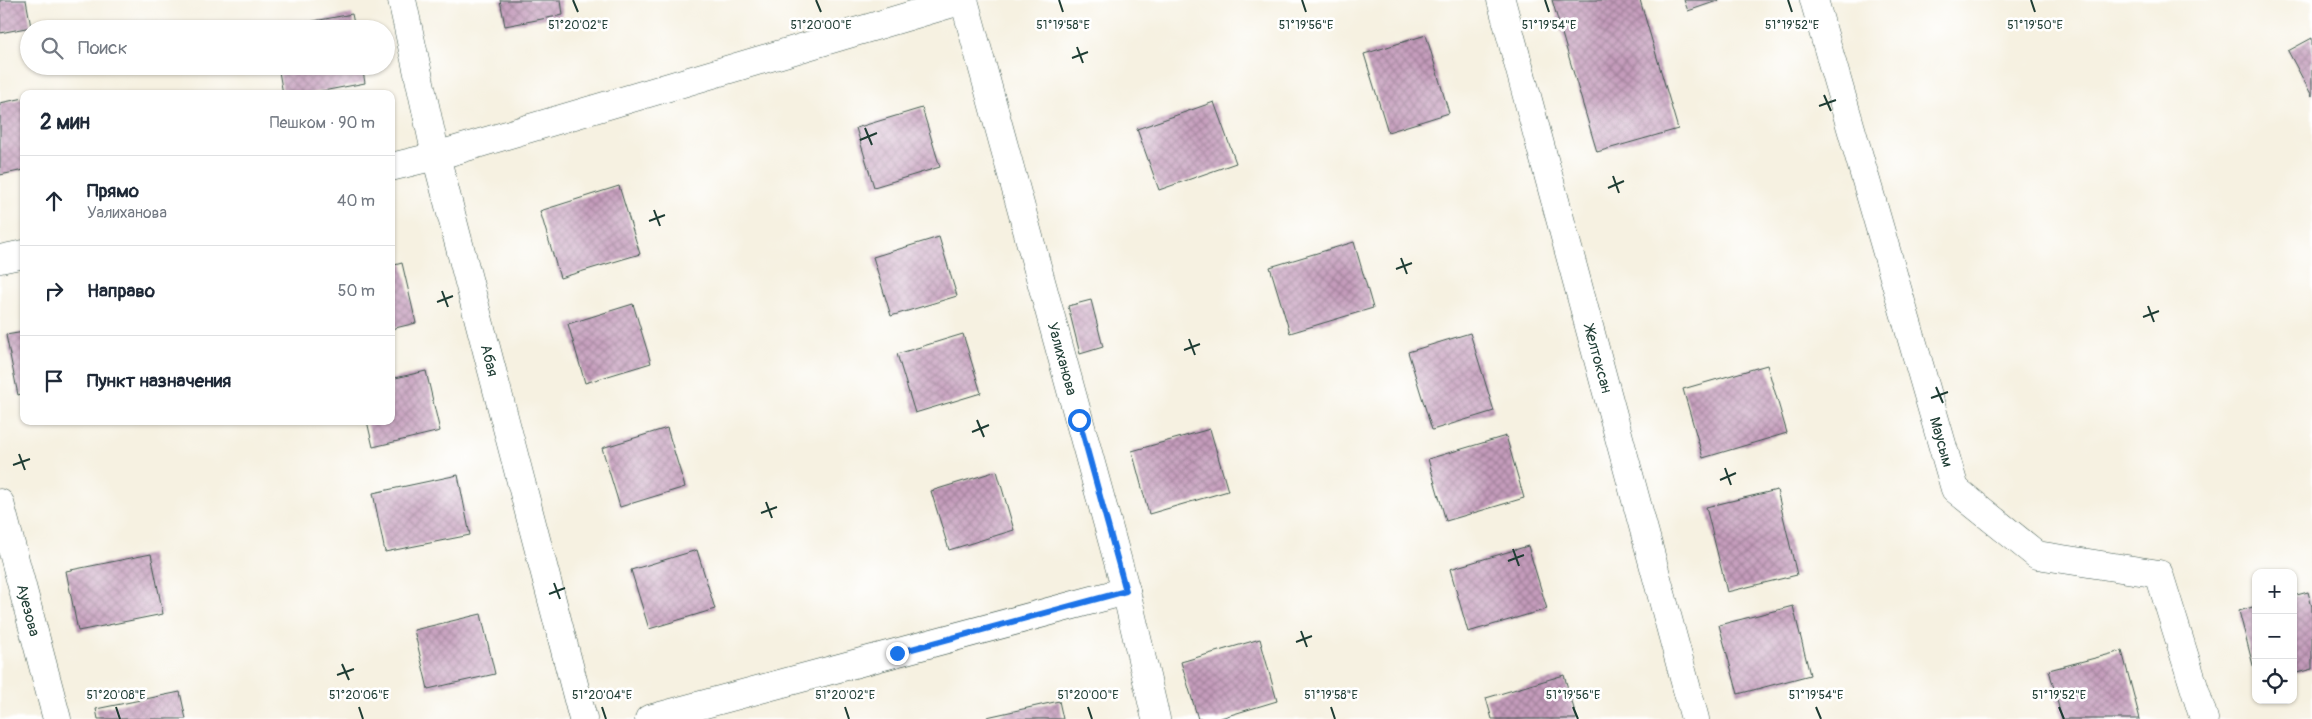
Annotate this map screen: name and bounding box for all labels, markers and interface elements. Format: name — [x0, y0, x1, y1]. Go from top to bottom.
text: 51°20'02"E — [548, 18, 608, 33]
text: 51°20'00"E — [790, 18, 852, 33]
text: 51°19'58"E — [1036, 18, 1090, 33]
text: 51°19'56"E — [1279, 18, 1333, 33]
text: 51°19'54"E — [1522, 18, 1576, 33]
text: 51°19'52"E — [1765, 18, 1819, 33]
text: 51°19'50"E — [2007, 18, 2063, 33]
search box — [20, 20, 395, 75]
icon: search — [38, 34, 66, 62]
text: Поиск — [78, 36, 128, 60]
text: 2 мин — [40, 109, 90, 136]
text: Пешком · 90 m — [270, 113, 375, 133]
text: Прямо — [87, 179, 139, 203]
icon: ahead — [40, 187, 68, 215]
text: 40 m — [337, 191, 375, 211]
text: Уалиханова — [87, 203, 167, 223]
icon: right — [40, 277, 68, 305]
text: Направо — [87, 279, 155, 303]
text: 50 m — [338, 281, 375, 301]
street label: Уалиханова — [1043, 320, 1081, 397]
street label: Желтоксан — [1579, 321, 1616, 395]
street label: Абая — [476, 342, 503, 379]
icon: arrive — [40, 367, 68, 395]
text: Пункт назначения — [87, 369, 231, 393]
route start — [1068, 409, 1091, 432]
street label: Маусым — [1925, 415, 1958, 469]
map controls — [2252, 569, 2297, 704]
button: + — [2252, 569, 2297, 614]
street label: Ауезова — [12, 582, 44, 639]
button: − — [2252, 614, 2297, 659]
route end — [886, 642, 909, 665]
button: locate — [2252, 659, 2297, 704]
text: 51°20'08"E — [86, 688, 146, 703]
text: 51°20'06"E — [329, 688, 389, 703]
text: 51°20'04"E — [572, 688, 632, 703]
text: 51°20'02"E — [815, 688, 875, 703]
text: 51°20'00"E — [1057, 688, 1119, 703]
text: 51°19'58"E — [1304, 688, 1358, 703]
text: 51°19'56"E — [1546, 688, 1600, 703]
text: 51°19'54"E — [1789, 688, 1843, 703]
text: 51°19'52"E — [2032, 688, 2086, 703]

